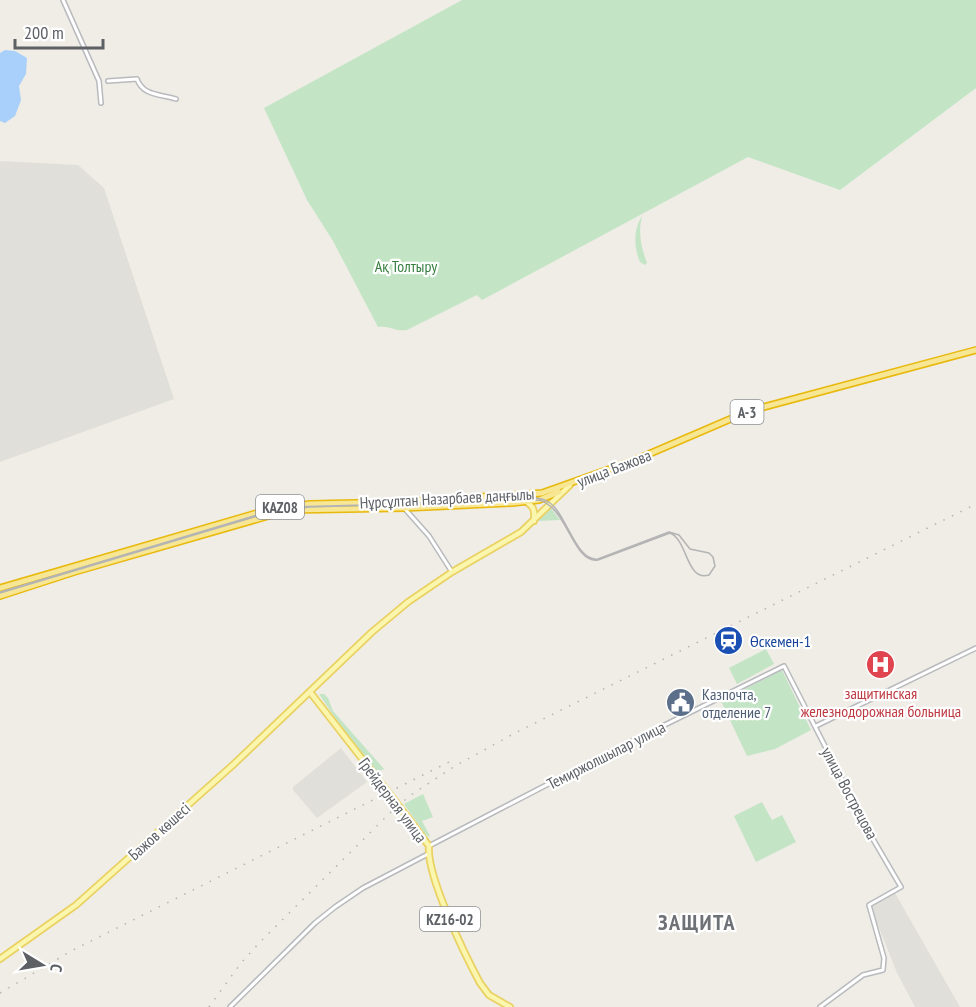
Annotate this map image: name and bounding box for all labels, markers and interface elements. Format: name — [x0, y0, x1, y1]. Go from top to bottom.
scale bar — [15, 12, 104, 50]
text: 200 m — [24, 21, 64, 44]
park label: Ақ Толтыру — [375, 256, 437, 276]
road number: A-3 — [730, 400, 764, 424]
street label: улица Бажова — [574, 445, 654, 491]
street label: Нұрсұлтан Назарбаев даңғылы — [359, 483, 535, 513]
road number: KAZ08 — [256, 495, 304, 519]
station icon: Өскемен-1 — [713, 625, 745, 657]
place label: Өскемен-1 — [750, 631, 811, 651]
hospital icon: защитинская железнодорожная больница — [865, 649, 897, 681]
place label: защитинская железнодорожная больница — [801, 683, 961, 721]
place label: Казпочта, отделение 7 — [702, 684, 771, 722]
public building icon: Казпочта, отделение 7 — [665, 687, 697, 719]
street label: Темиржолшылар улица — [543, 716, 669, 794]
street label: улица Вострецова — [817, 743, 883, 843]
street label: Грейдерная улица — [355, 754, 431, 846]
street label: Бажов көшесі — [124, 798, 194, 864]
road number: KZ16-02 — [420, 907, 480, 931]
district label: ЗАЩИТА — [658, 908, 736, 936]
north arrow — [12, 935, 72, 995]
text: С — [46, 962, 67, 974]

